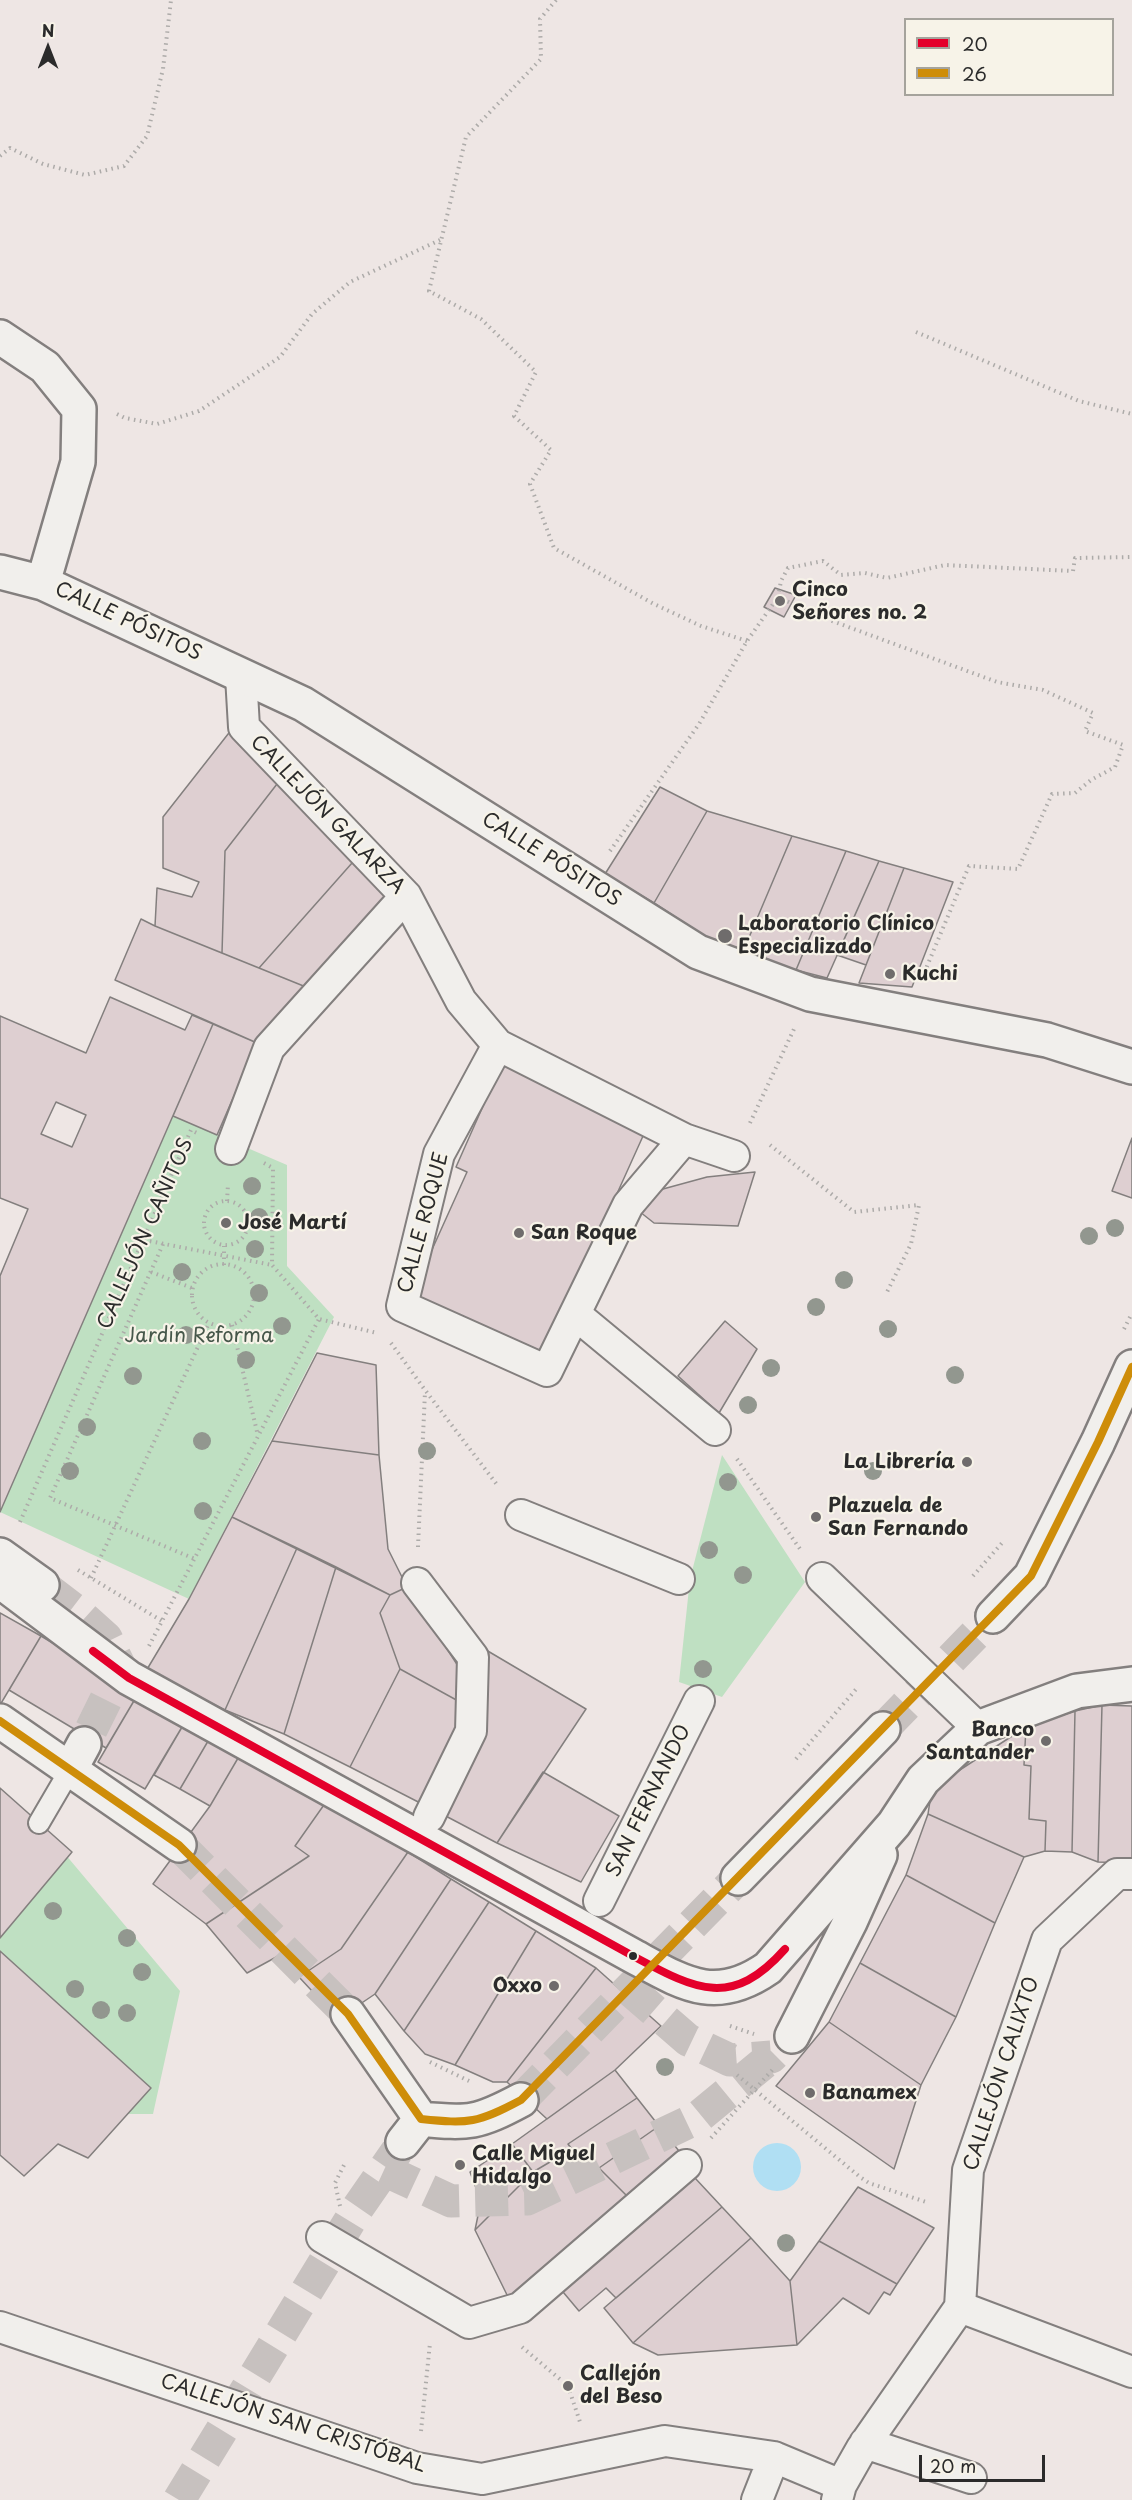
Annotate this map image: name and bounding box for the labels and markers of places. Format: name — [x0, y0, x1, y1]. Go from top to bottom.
place label: Cinco Señores no. 2 — [792, 578, 927, 625]
marker: Cinco Señores no. 2 — [773, 594, 787, 608]
place label: Laboratorio Clínico Especializado — [738, 912, 934, 959]
marker: Laboratorio Clínico Especializado — [716, 927, 734, 945]
place label: Kuchi — [902, 962, 958, 986]
marker: Kuchi — [883, 967, 897, 981]
place label: José Martí — [238, 1211, 346, 1235]
marker: José Martí — [219, 1216, 233, 1230]
place label: San Roque — [531, 1221, 637, 1245]
marker: San Roque — [512, 1226, 526, 1240]
place label: La Librería — [844, 1450, 955, 1474]
marker: La Librería — [960, 1455, 974, 1469]
place label: Plazuela de San Fernando — [828, 1494, 968, 1541]
marker: Plazuela de San Fernando — [809, 1510, 823, 1524]
place label: Banco Santander — [926, 1718, 1034, 1765]
marker: Banco Santander — [1039, 1734, 1053, 1748]
unlabelled marker — [627, 1950, 639, 1962]
place label: Oxxo — [493, 1974, 542, 1998]
marker: Oxxo — [547, 1979, 561, 1993]
place label: Banamex — [822, 2081, 917, 2105]
marker: Banamex — [803, 2086, 817, 2100]
place label: Calle Miguel Hidalgo — [472, 2142, 595, 2189]
marker: Calle Miguel Hidalgo — [453, 2158, 467, 2172]
place label: Callejón del Beso — [580, 2362, 662, 2409]
marker: Callejón del Beso — [561, 2379, 575, 2393]

